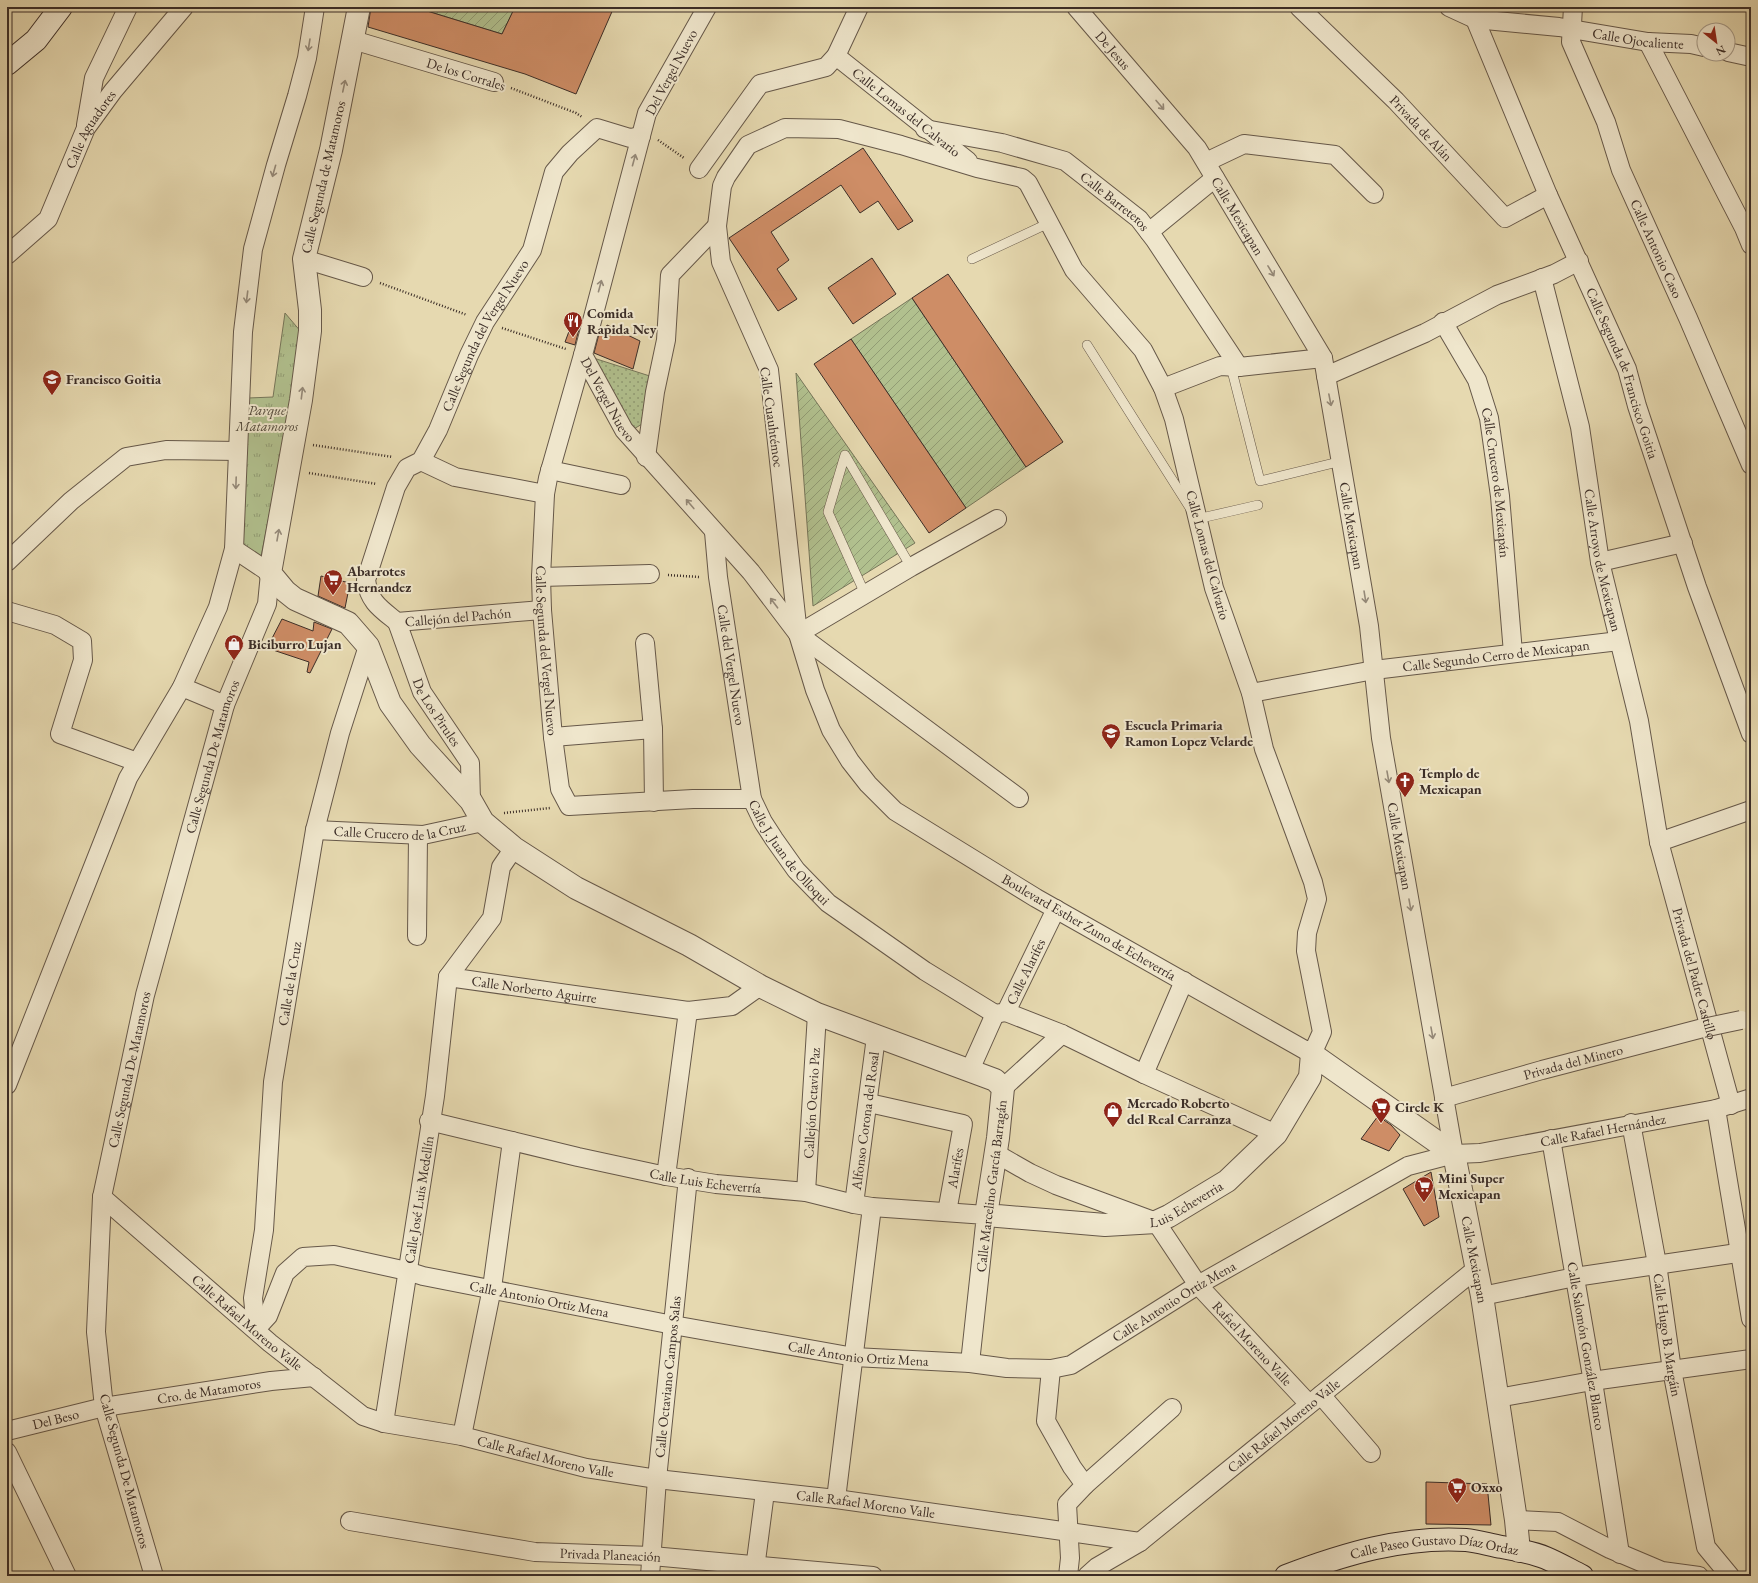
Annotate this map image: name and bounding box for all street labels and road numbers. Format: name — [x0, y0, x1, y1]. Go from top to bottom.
street label: Calle Ojocaliente — [1591, 24, 1685, 53]
street label: Del Vergel Nuevo — [641, 26, 701, 118]
street label: De Jesus — [1091, 27, 1135, 74]
street label: De los Corrales — [424, 53, 508, 95]
street label: Calle Lomas del Calvario — [848, 63, 964, 161]
street label: Calle Aguadores — [61, 86, 120, 171]
street label: Privada de Alán — [1386, 91, 1457, 165]
street label: Calle Segunda de Matamoros — [297, 99, 349, 255]
street label: Calle Barreteros — [1076, 167, 1154, 235]
street label: Calle Mexicapan — [1207, 173, 1269, 259]
street label: Calle Antonio Caso — [1626, 196, 1687, 301]
street label: Calle Segunda del Vergel Nuevo — [438, 256, 533, 414]
street label: Calle Segunda de Francisco Goitia — [1582, 285, 1663, 461]
street label: Del Vergel Nuevo — [577, 354, 639, 446]
street label: Calle Cuauhtémoc — [756, 366, 788, 469]
street label: Calle Crucero de Mexicapán — [1477, 405, 1514, 559]
street label: Calle Mexicapan — [1335, 481, 1368, 572]
street label: Calle Lomas del Calvario — [1182, 488, 1234, 622]
street label: Calle Arroyo de Mexicapan — [1580, 488, 1626, 634]
street label: Calle Segunda del Vergel Nuevo — [532, 565, 562, 736]
street label: Callejón del Pachón — [404, 603, 512, 631]
street label: Calle del Vergel Nuevo — [713, 603, 750, 726]
street label: Calle Segundo Cerro de Mexicapan — [1401, 635, 1591, 676]
street label: Calle Segunda De Matamoros — [181, 676, 244, 836]
street label: De Los Pirules — [409, 676, 465, 750]
street label: Calle J. Juan de Olloqui — [745, 797, 834, 909]
street label: Calle Mexicapan — [1383, 801, 1417, 892]
street label: Calle Crucero de la Cruz — [333, 817, 468, 844]
street label: Boulevard Esther Zuno de Echeverría — [999, 870, 1180, 985]
street label: Privada del Padre Castillo — [1668, 906, 1722, 1042]
street label: Calle Alarifes — [1002, 935, 1049, 1008]
street label: Calle de la Cruz — [274, 940, 305, 1027]
street label: Calle Norberto Aguirre — [470, 971, 598, 1007]
street label: Calle Segunda De Matamoros — [104, 989, 155, 1150]
street label: Privada del Minero — [1521, 1040, 1625, 1084]
street label: Callejón Octavio Paz — [799, 1046, 824, 1159]
street label: Alfonso Corona del Rosal — [847, 1050, 883, 1192]
street label: Calle Marcelino García Barragán — [971, 1098, 1011, 1273]
street label: Calle Rafael Hernández — [1539, 1109, 1668, 1151]
street label: Calle José Luis Medellín — [400, 1134, 438, 1265]
street label: Alarifes — [942, 1146, 967, 1191]
street label: Calle Luis Echeverría — [648, 1164, 762, 1197]
street label: Luis Echeverria — [1149, 1176, 1226, 1231]
street label: Calle Mexicapan — [1457, 1214, 1492, 1305]
street label: Calle Antonio Ortiz Mena — [1109, 1256, 1239, 1346]
street label: Calle Salomón González Blanco — [1563, 1260, 1609, 1431]
street label: Calle Rafael Moreno Valle — [188, 1270, 307, 1375]
street label: Calle Hugo B. Margáin — [1649, 1272, 1686, 1399]
street label: Calle Antonio Ortiz Mena — [468, 1276, 611, 1321]
street label: Calle Octaviano Campos Salas — [650, 1295, 685, 1459]
street label: Rafael Moreno Valle — [1208, 1297, 1297, 1390]
street label: Calle Antonio Ortiz Mena — [786, 1336, 930, 1370]
street label: Cro. de Matamoros — [156, 1374, 262, 1408]
street label: Calle Rafael Moreno Valle — [1223, 1374, 1344, 1477]
street label: Calle Segunda De Matamoros — [96, 1392, 154, 1551]
street label: Del Beso — [30, 1405, 81, 1433]
street label: Calle Rafael Moreno Valle — [475, 1431, 615, 1481]
street label: Calle Rafael Moreno Valle — [795, 1486, 937, 1522]
street label: Calle Paseo Gustavo Díaz Ordaz — [1348, 1530, 1521, 1563]
street label: Privada Planeación — [559, 1544, 662, 1566]

